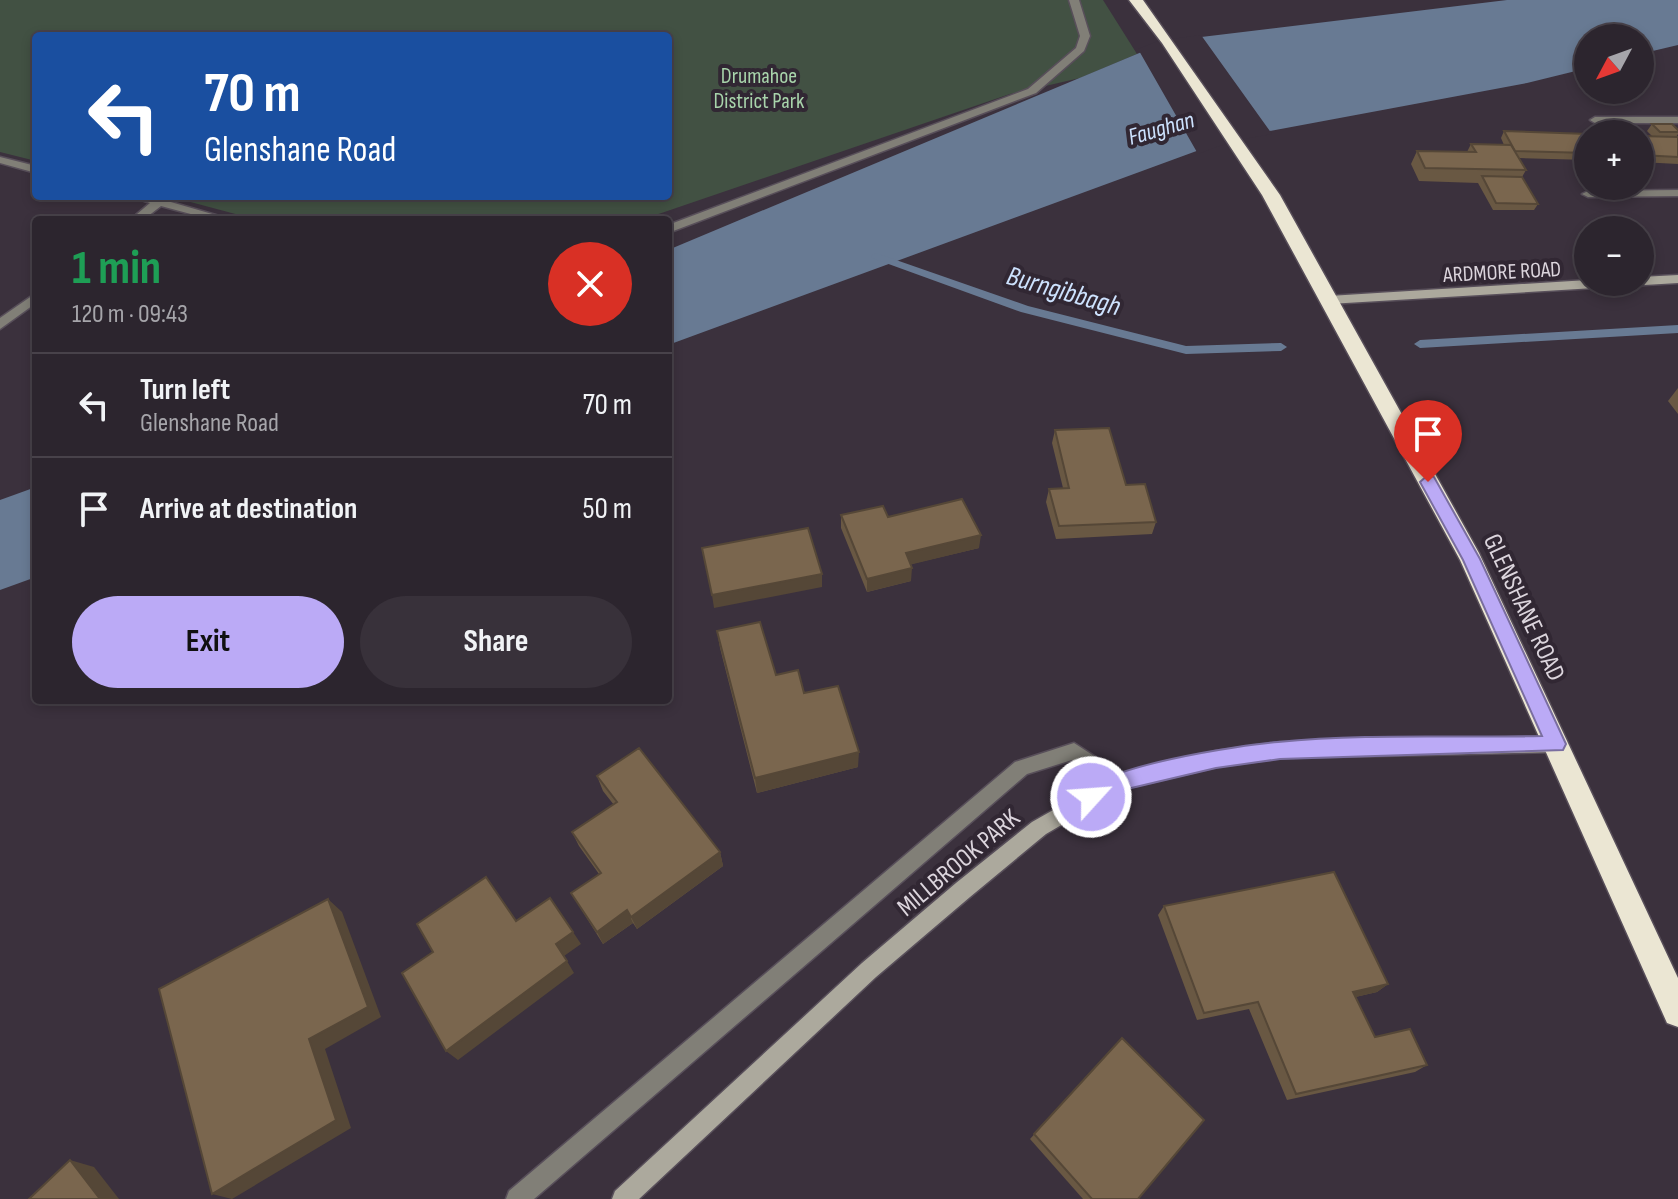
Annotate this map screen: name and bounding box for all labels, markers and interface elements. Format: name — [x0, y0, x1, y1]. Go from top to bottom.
north arrow — [1574, 24, 1654, 104]
map controls — [1574, 24, 1654, 296]
text: 70 m — [204, 61, 301, 128]
park label: Drumahoe District Park — [714, 63, 805, 115]
icon: left — [72, 64, 176, 168]
water label: Faughan — [1125, 105, 1198, 152]
button: + — [1574, 120, 1654, 200]
text: Glenshane Road — [204, 129, 396, 172]
button: − — [1574, 216, 1654, 296]
text: 1 min — [72, 240, 161, 297]
button: close — [548, 242, 632, 326]
street label: ARDMORE ROAD — [1441, 256, 1562, 289]
water label: Burngibbagh — [1003, 259, 1125, 323]
text: 120 m · 09:43 — [72, 299, 188, 330]
text: Turn left — [140, 372, 230, 408]
icon: left — [72, 383, 116, 427]
text: 70 m — [583, 387, 632, 423]
pin — [1394, 400, 1462, 482]
text: Glenshane Road — [140, 408, 279, 439]
icon: arrive — [1406, 412, 1450, 456]
icon: arrive — [72, 487, 116, 531]
text: Arrive at destination — [140, 491, 357, 527]
text: 50 m — [583, 491, 632, 527]
street label: GLENSHANE ROAD — [1476, 529, 1571, 686]
button: Exit — [72, 596, 344, 688]
button: Share — [360, 596, 632, 688]
position arrow — [1049, 755, 1133, 839]
street label: MILLBROOK PARK — [891, 803, 1027, 923]

